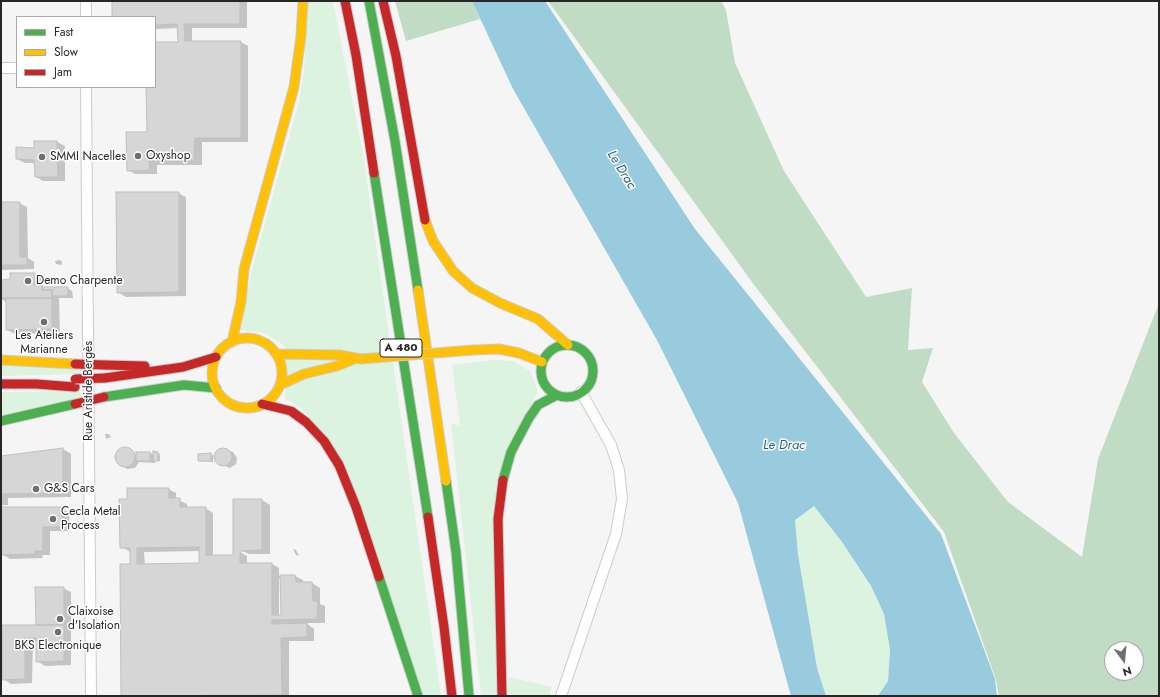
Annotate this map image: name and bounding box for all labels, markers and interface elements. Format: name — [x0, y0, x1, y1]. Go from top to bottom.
legend — [16, 16, 156, 88]
text: Fast — [54, 23, 73, 41]
text: Slow — [54, 43, 78, 61]
text: Jam — [54, 63, 72, 81]
water label: Le Drac — [603, 148, 639, 192]
place label: Oxyshop — [146, 149, 191, 163]
place label: SMMI Nacelles — [50, 150, 126, 164]
marker: Oxyshop — [133, 151, 143, 161]
marker: SMMI Nacelles — [37, 152, 47, 162]
place label: Demo Charpente — [36, 274, 123, 288]
marker: Demo Charpente — [23, 276, 33, 286]
marker: Les Ateliers Marianne — [39, 317, 49, 327]
place label: Les Ateliers Marianne — [15, 329, 73, 357]
road number: A 480 — [380, 339, 422, 357]
street label: Rue Aristide Bergès — [82, 341, 96, 441]
water label: Le Drac — [763, 438, 805, 454]
place label: G&S Cars — [44, 482, 95, 496]
marker: G&S Cars — [31, 484, 41, 494]
place label: Cecla Metal Process — [61, 505, 121, 533]
marker: Cecla Metal Process — [48, 514, 58, 524]
place label: Claixoise d'Isolation — [68, 605, 120, 633]
marker: Claixoise d'Isolation — [55, 614, 65, 624]
marker: BKS Electronique — [53, 627, 63, 637]
place label: BKS Electronique — [14, 639, 102, 653]
north arrow — [1104, 641, 1144, 681]
text: N — [1121, 663, 1133, 680]

